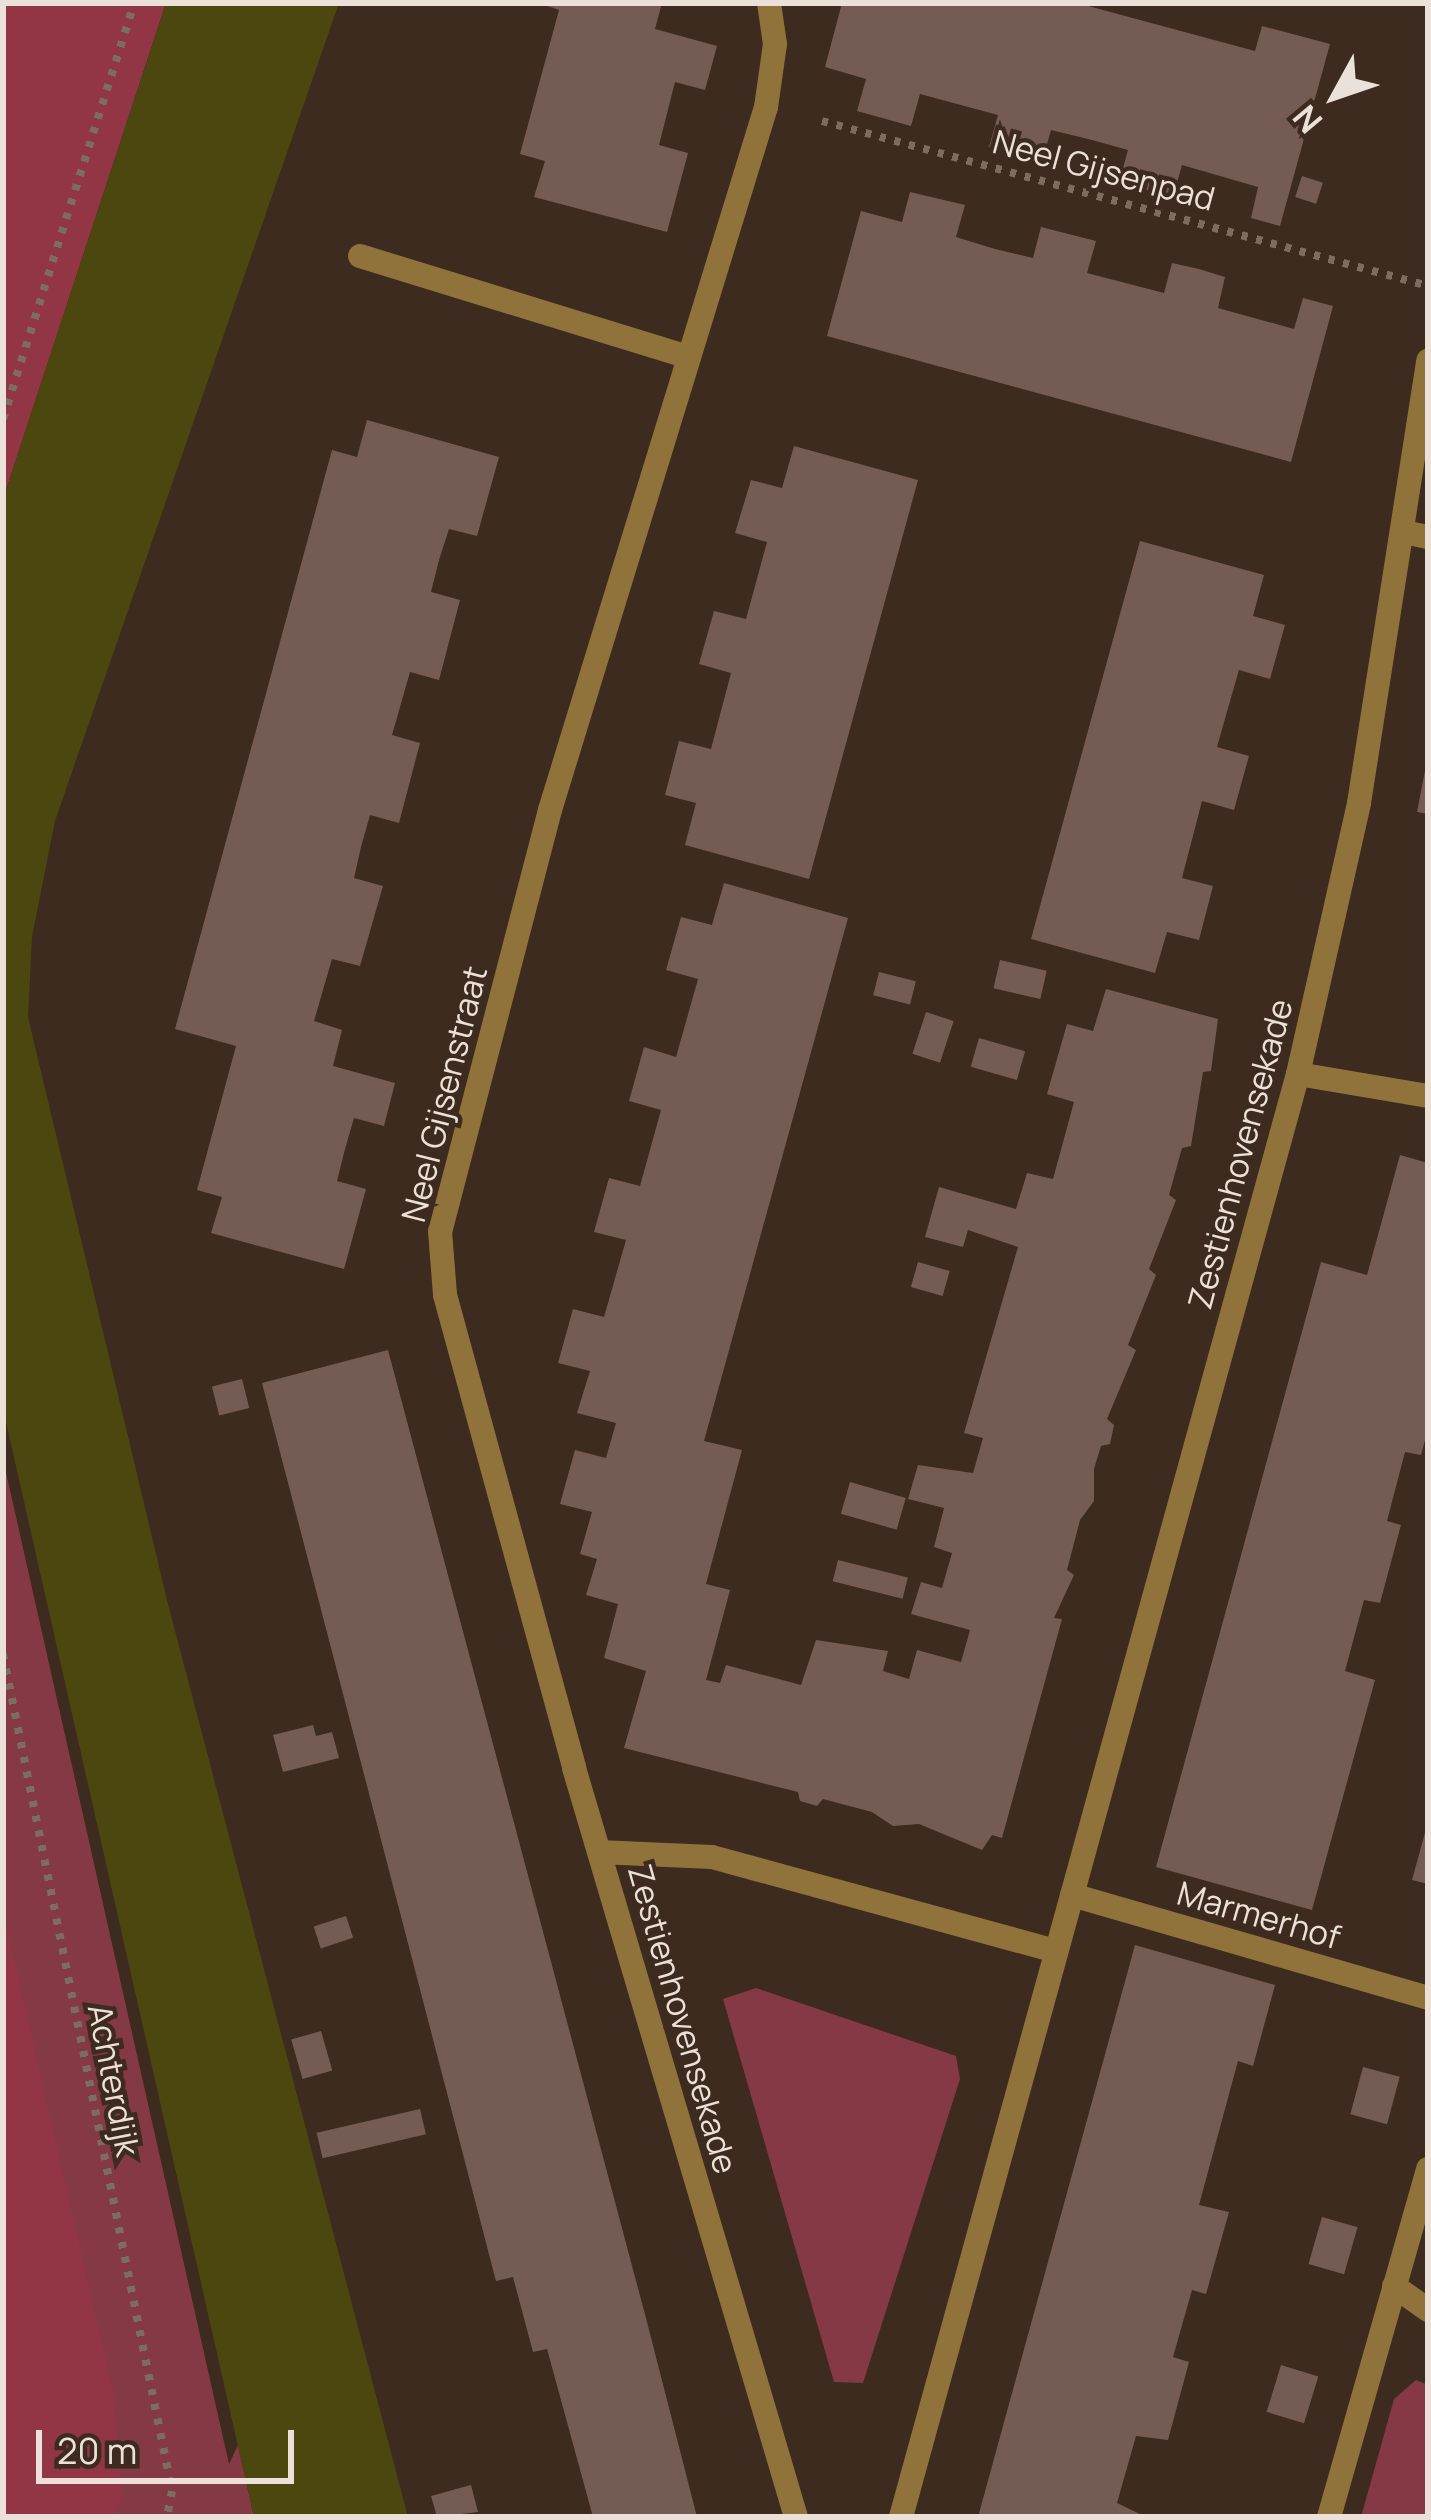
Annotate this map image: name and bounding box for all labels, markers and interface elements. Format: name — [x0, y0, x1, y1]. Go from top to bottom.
north arrow — [1275, 36, 1395, 156]
text: N — [1282, 96, 1332, 143]
street label: Neel Gijsenpad — [989, 121, 1219, 219]
street label: Neel Gijsenstraat — [393, 962, 495, 1226]
street label: Zestienhovensekade — [1180, 995, 1300, 1313]
street label: Zestienhovensekade — [620, 1860, 746, 2178]
street label: Marmerhof — [1173, 1873, 1345, 1957]
street label: Achterdijk — [80, 2001, 148, 2159]
scale bar — [42, 2406, 300, 2480]
text: 20 m — [57, 2426, 137, 2475]

